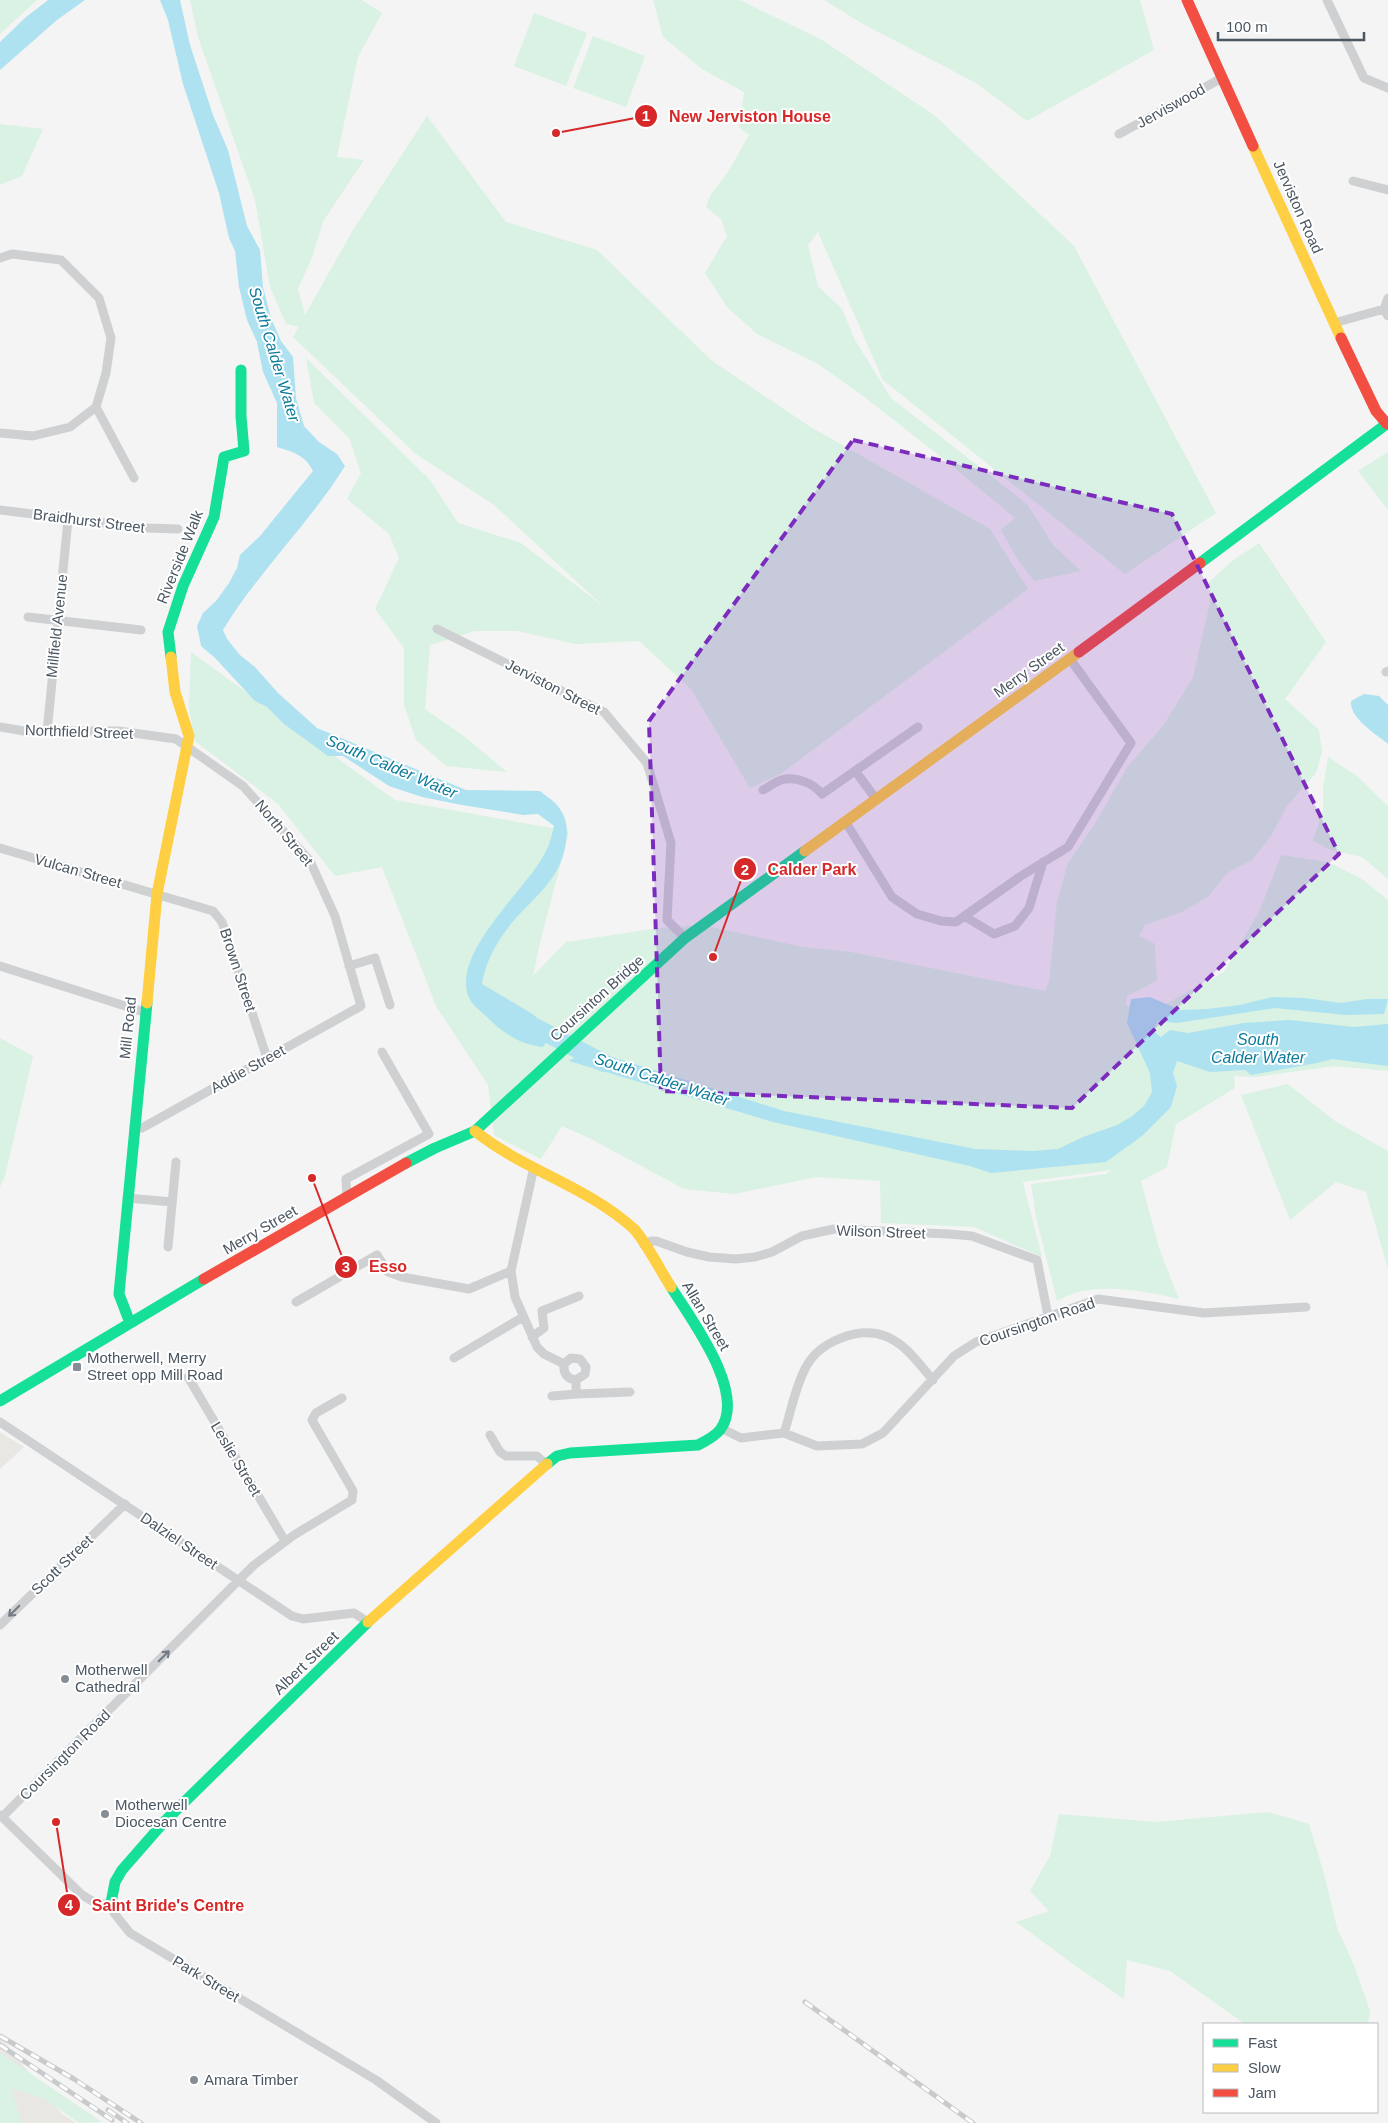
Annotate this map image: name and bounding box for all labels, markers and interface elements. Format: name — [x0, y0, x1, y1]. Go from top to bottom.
scale bar — [1218, 10, 1364, 42]
text: 100 m — [1226, 18, 1268, 35]
street label: Jerviswood — [1134, 80, 1208, 131]
callout: New Jerviston House — [634, 100, 841, 131]
text: 1 — [642, 107, 650, 124]
text: New Jerviston House — [669, 108, 831, 125]
street label: Jerviston Road — [1270, 158, 1327, 256]
water label: South Calder Water — [246, 285, 303, 424]
street label: Braidhurst Street — [32, 505, 147, 536]
street label: Riverside Walk — [153, 507, 206, 606]
street label: Millfield Avenue — [43, 573, 70, 679]
street label: Merry Street — [990, 638, 1068, 701]
street label: Jerviston Street — [503, 655, 604, 718]
street label: Northfield Street — [25, 721, 134, 742]
water label: South Calder Water — [324, 731, 460, 802]
street label: North Street — [252, 796, 317, 870]
street label: Vulcan Street — [33, 850, 124, 891]
callout: Calder Park — [732, 854, 866, 885]
text: 2 — [741, 861, 749, 878]
text: Calder Park — [768, 861, 857, 878]
street label: Brown Street — [217, 926, 260, 1014]
street label: Coursinton Bridge — [546, 951, 647, 1044]
street label: Mill Road — [116, 996, 139, 1060]
water label: South Calder Water — [1211, 1031, 1306, 1066]
street label: Addie Street — [208, 1041, 289, 1096]
water label: South Calder Water — [593, 1050, 732, 1109]
street label: Merry Street — [220, 1201, 300, 1258]
street label: Wilson Street — [836, 1221, 927, 1242]
callout: Esso — [334, 1251, 417, 1282]
text: 3 — [342, 1258, 350, 1275]
text: Esso — [369, 1258, 407, 1275]
street label: Allan Street — [679, 1278, 734, 1354]
street label: Coursington Road — [977, 1294, 1097, 1349]
place label: Motherwell, Merry Street opp Mill Road — [87, 1349, 223, 1383]
marker: Motherwell, Merry Street opp Mill Road — [71, 1361, 83, 1373]
street label: Leslie Street — [208, 1419, 266, 1500]
street label: Dalziel Street — [138, 1509, 222, 1573]
street label: Scott Street — [28, 1531, 96, 1598]
one-way arrow — [9, 1605, 21, 1617]
street label: Albert Street — [270, 1627, 342, 1698]
one-way arrow — [158, 1650, 170, 1662]
place label: Motherwell Cathedral — [75, 1661, 148, 1695]
marker: Motherwell Cathedral — [59, 1673, 71, 1685]
street label: Coursington Road — [16, 1706, 113, 1803]
place label: Motherwell Diocesan Centre — [115, 1796, 227, 1830]
marker: Motherwell Diocesan Centre — [99, 1808, 111, 1820]
callout: Saint Bride's Centre — [57, 1890, 254, 1921]
text: 4 — [65, 1896, 74, 1913]
text: Saint Bride's Centre — [92, 1897, 244, 1914]
street label: Park Street — [170, 1952, 244, 2006]
legend — [1203, 2023, 1378, 2113]
text: Fast — [1248, 2034, 1278, 2051]
text: Slow — [1248, 2059, 1281, 2076]
place label: Amara Timber — [204, 2071, 298, 2088]
marker: Amara Timber — [188, 2074, 200, 2086]
text: Jam — [1248, 2084, 1276, 2101]

